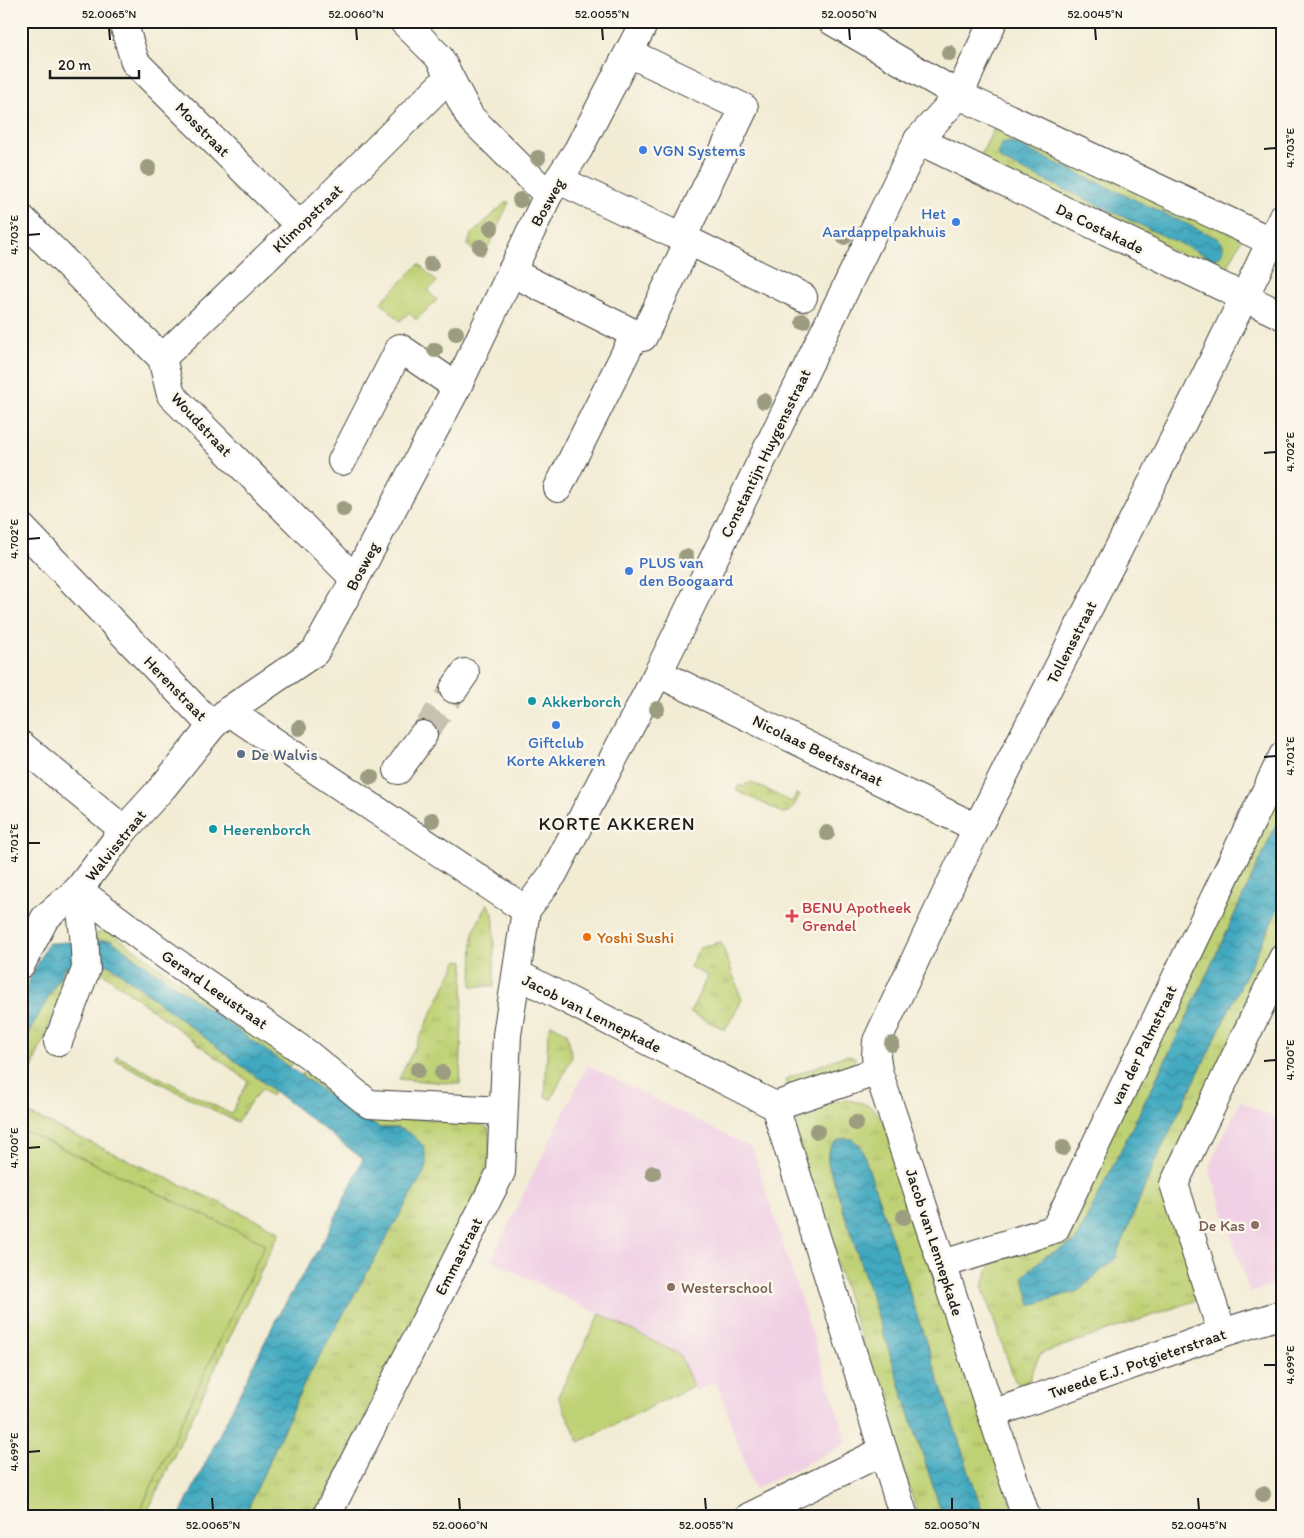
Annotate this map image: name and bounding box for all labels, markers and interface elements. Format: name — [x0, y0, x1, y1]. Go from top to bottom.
text: 52.0065°N — [82, 7, 136, 21]
text: 52.0060°N — [328, 7, 384, 21]
text: 52.0055°N — [575, 7, 629, 21]
text: 52.0050°N — [821, 7, 877, 21]
text: 52.0045°N — [1067, 7, 1123, 21]
scale bar — [50, 48, 139, 80]
text: 20 m — [58, 56, 92, 74]
street label: Mosstraat — [171, 98, 234, 161]
text: 4.703°E — [1283, 128, 1297, 168]
place label: VGN Systems — [653, 141, 746, 160]
marker: VGN Systems — [637, 144, 649, 156]
street label: Bosweg — [526, 174, 569, 230]
street label: Klimopstraat — [268, 180, 346, 257]
street label: Da Costakade — [1053, 199, 1147, 258]
place label: Het Aardappelpakhuis — [822, 204, 946, 241]
text: 4.703°E — [7, 215, 21, 255]
marker: Het Aardappelpakhuis — [950, 216, 962, 228]
street label: Constantijn Huygensstraat — [716, 366, 815, 541]
street label: Woudstraat — [167, 388, 236, 460]
text: 4.702°E — [1283, 432, 1297, 472]
text: 4.702°E — [7, 519, 21, 559]
street label: Bosweg — [342, 538, 383, 594]
place label: PLUS van den Boogaard — [639, 553, 734, 590]
marker: PLUS van den Boogaard — [623, 565, 635, 577]
street label: Tollensstraat — [1042, 598, 1100, 687]
street label: Herenstraat — [140, 652, 211, 725]
place label: Akkerborch — [542, 692, 622, 711]
marker: Akkerborch — [526, 695, 538, 707]
street label: Nicolaas Beetsstraat — [749, 711, 886, 790]
marker: Giftclub Korte Akkeren — [550, 719, 562, 731]
place label: Giftclub Korte Akkeren — [506, 733, 606, 770]
text: 4.701°E — [1283, 736, 1297, 776]
place label: De Walvis — [251, 745, 318, 764]
marker: De Walvis — [235, 748, 247, 760]
street label: Walvisstraat — [81, 806, 150, 885]
district label: KORTE AKKEREN — [538, 812, 696, 835]
place label: Heerenborch — [223, 820, 311, 839]
text: 4.701°E — [7, 823, 21, 863]
marker: Heerenborch — [207, 823, 219, 835]
place label: BENU Apotheek Grendel — [802, 898, 912, 935]
marker: BENU Apotheek Grendel — [786, 910, 798, 922]
place label: Yoshi Sushi — [597, 928, 674, 947]
marker: Yoshi Sushi — [581, 931, 593, 943]
street label: Gerard Leeustraat — [158, 946, 272, 1033]
street label: Jacob van Lennepkade — [519, 970, 665, 1057]
street label: van der Palmstraat — [1106, 982, 1181, 1108]
text: 4.700°E — [1283, 1039, 1297, 1081]
text: 4.700°E — [7, 1127, 21, 1169]
street label: Jacob van Lennepkade — [902, 1166, 967, 1318]
street label: Emmastraat — [431, 1214, 486, 1298]
place label: De Kas — [1198, 1216, 1245, 1235]
marker: De Kas — [1249, 1219, 1261, 1231]
place label: Westerschool — [681, 1278, 773, 1297]
marker: Westerschool — [665, 1281, 677, 1293]
street label: Tweede E.J. Potgieterstraat — [1046, 1324, 1228, 1403]
text: 4.699°E — [1283, 1345, 1297, 1385]
text: 4.699°E — [7, 1432, 21, 1472]
text: 52.0065°N — [186, 1518, 240, 1532]
text: 52.0060°N — [432, 1518, 488, 1532]
text: 52.0055°N — [679, 1518, 733, 1532]
text: 52.0050°N — [924, 1518, 980, 1532]
text: 52.0045°N — [1171, 1518, 1227, 1532]

